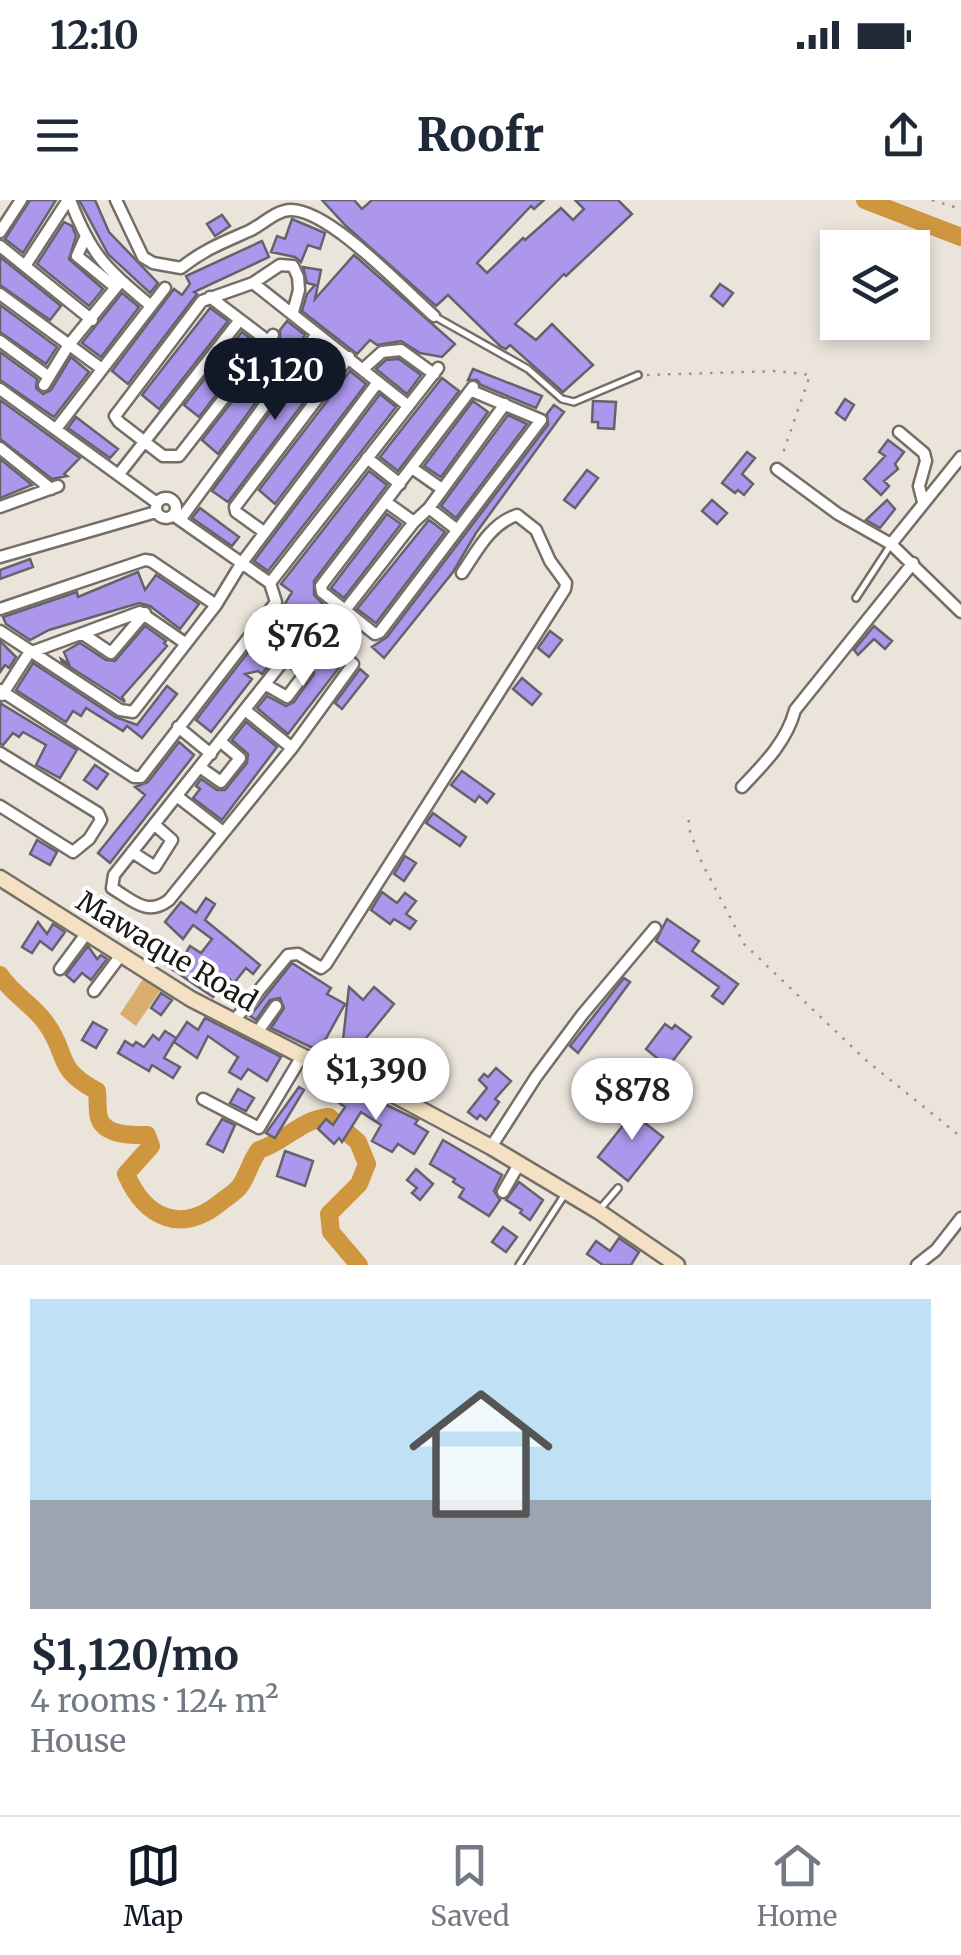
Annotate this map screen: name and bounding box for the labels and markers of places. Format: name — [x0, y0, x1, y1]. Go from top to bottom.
pin: $1,120 — [194, 338, 356, 423]
pin: $762 — [244, 604, 362, 689]
pin: $1,390 — [295, 1038, 457, 1123]
pin: $878 — [573, 1058, 691, 1143]

